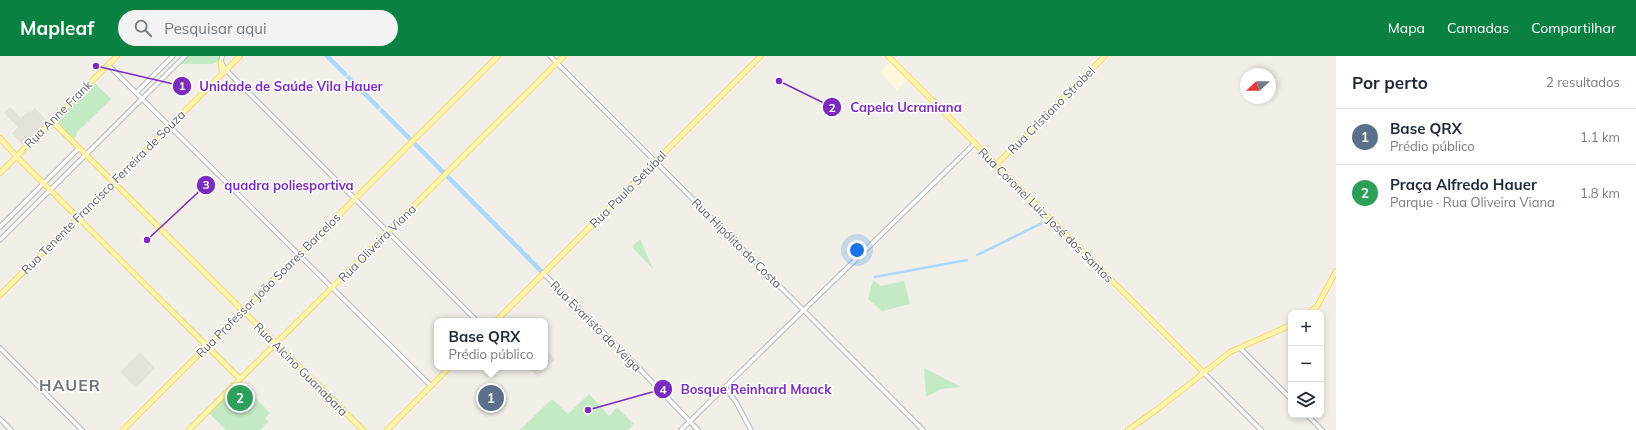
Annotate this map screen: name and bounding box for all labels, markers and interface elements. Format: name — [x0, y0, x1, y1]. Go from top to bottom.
search box — [118, 10, 398, 46]
text: Mapleaf — [20, 16, 94, 40]
icon: search — [132, 17, 154, 39]
text: Pesquisar aqui — [164, 19, 267, 38]
text: Mapa — [1388, 19, 1425, 37]
text: Camadas — [1447, 19, 1509, 37]
text: Compartilhar — [1531, 19, 1616, 37]
street label: Rua Cristiano Strobel — [1004, 63, 1098, 157]
north arrow — [1240, 68, 1276, 104]
text: Por perto — [1352, 72, 1428, 93]
callout: Unidade de Saúde Vila Hauer — [172, 74, 391, 99]
text: 2 resultados — [1546, 74, 1620, 90]
street label: Rua Anne Frank — [21, 76, 96, 151]
text: 1 — [178, 78, 186, 93]
text: Unidade de Saúde Vila Hauer — [199, 78, 384, 94]
callout: Capela Ucraniana — [822, 95, 970, 120]
text: Capela Ucraniana — [850, 99, 962, 115]
text: 2 — [828, 100, 836, 115]
street label: Rua Tenente Francisco Ferreira de Souza — [18, 107, 188, 277]
text: Base QRX — [1390, 119, 1462, 138]
text: 1 — [1361, 129, 1369, 145]
text: 1.1 km — [1580, 129, 1620, 145]
text: Prédio público — [1390, 138, 1475, 154]
street label: Rua Coronel Luiz José dos Santos — [975, 144, 1117, 286]
street label: Rua Paulo Setúbal — [586, 147, 670, 231]
callout: quadra poliesportiva — [196, 173, 362, 198]
text: Praça Alfredo Hauer — [1390, 175, 1537, 194]
text: 3 — [202, 177, 210, 192]
text: quadra poliesportiva — [224, 177, 354, 193]
text: 2 — [1361, 185, 1369, 201]
text: 1.8 km — [1580, 185, 1620, 201]
text: Parque · Rua Oliveira Viana — [1390, 194, 1555, 210]
street label: Rua Hipólito da Costa — [689, 195, 785, 291]
street label: Rua Oliveira Viana — [335, 201, 419, 285]
street label: Rua Professor João Soares Barcelos — [193, 210, 343, 360]
your location — [847, 240, 867, 260]
street label: Rua Evaristo da Veiga — [547, 277, 645, 375]
map controls — [1288, 310, 1324, 418]
button: + — [1288, 310, 1324, 346]
popup — [434, 318, 548, 370]
street label: Rua Alcino Guanabara — [251, 319, 351, 419]
text: Base QRX — [449, 327, 520, 346]
text: Prédio público — [449, 346, 533, 362]
button: − — [1288, 346, 1324, 382]
district label: HAUER — [39, 375, 101, 395]
callout: Bosque Reinhard Maack — [653, 377, 840, 402]
text: Bosque Reinhard Maack — [681, 381, 832, 397]
text: 4 — [659, 382, 667, 397]
button: layers — [1288, 382, 1324, 418]
pin: 2 — [227, 383, 253, 413]
pin: 1 — [478, 383, 504, 413]

